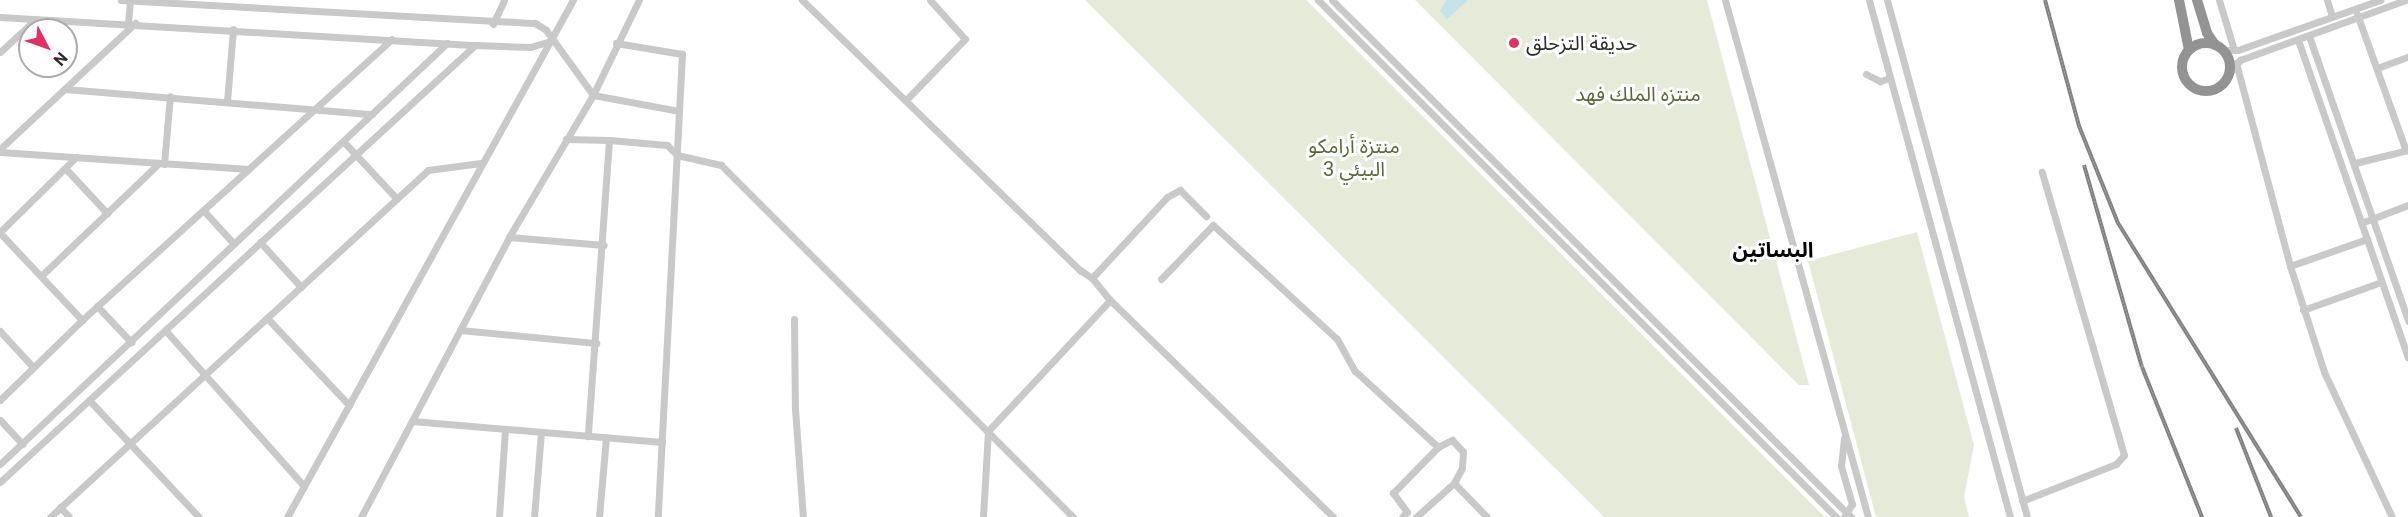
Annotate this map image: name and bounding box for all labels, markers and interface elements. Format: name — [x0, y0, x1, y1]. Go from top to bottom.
north arrow — [18, 18, 78, 78]
place label: حديقة التزحلق — [1526, 31, 1637, 55]
marker: حديقة التزحلق — [1507, 36, 1521, 50]
text: N — [50, 48, 71, 69]
park label: منتزه الملك فهد — [1575, 82, 1701, 106]
park label: منتزة أرامكو البيئي 3 — [1308, 135, 1400, 182]
district label: البساتين — [1732, 237, 1814, 263]

